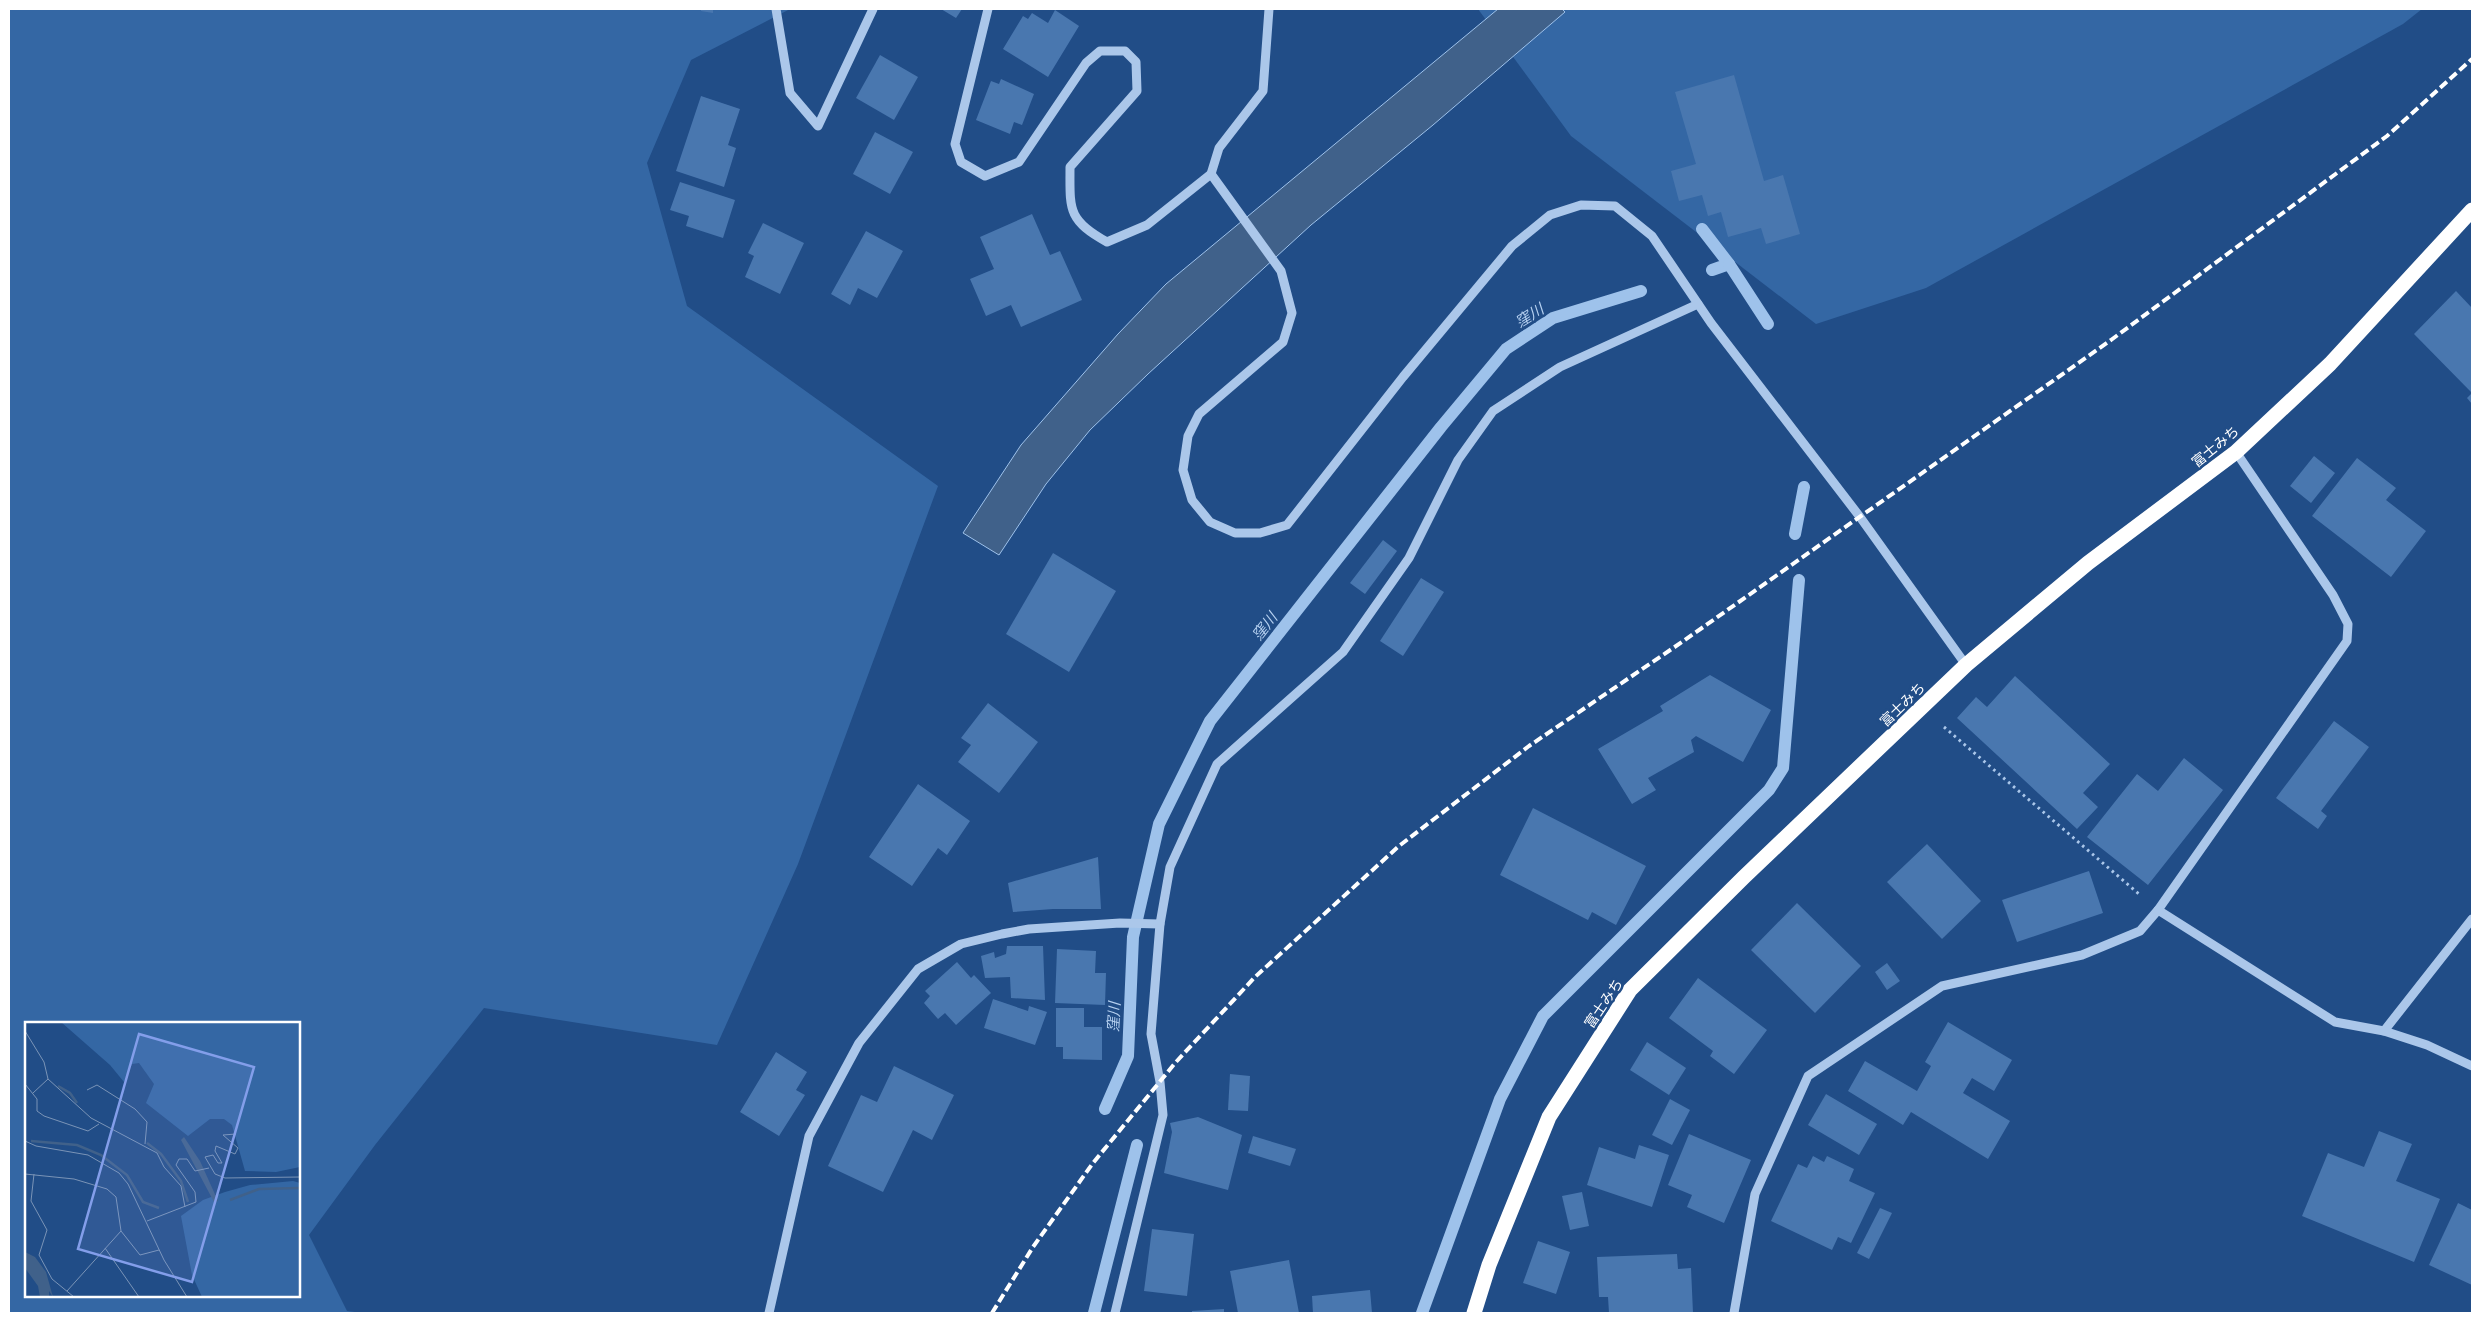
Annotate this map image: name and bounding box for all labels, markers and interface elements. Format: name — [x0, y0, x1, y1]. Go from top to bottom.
water label: 窪川 — [1512, 298, 1548, 331]
street label: 富士みち — [2188, 422, 2242, 470]
water label: 窪川 — [1248, 607, 1282, 643]
street label: 富士みち — [1876, 678, 1928, 730]
street label: 富士みち — [1580, 975, 1626, 1031]
water label: 窪川 — [1103, 1000, 1123, 1032]
inset map — [25, 1022, 300, 1297]

